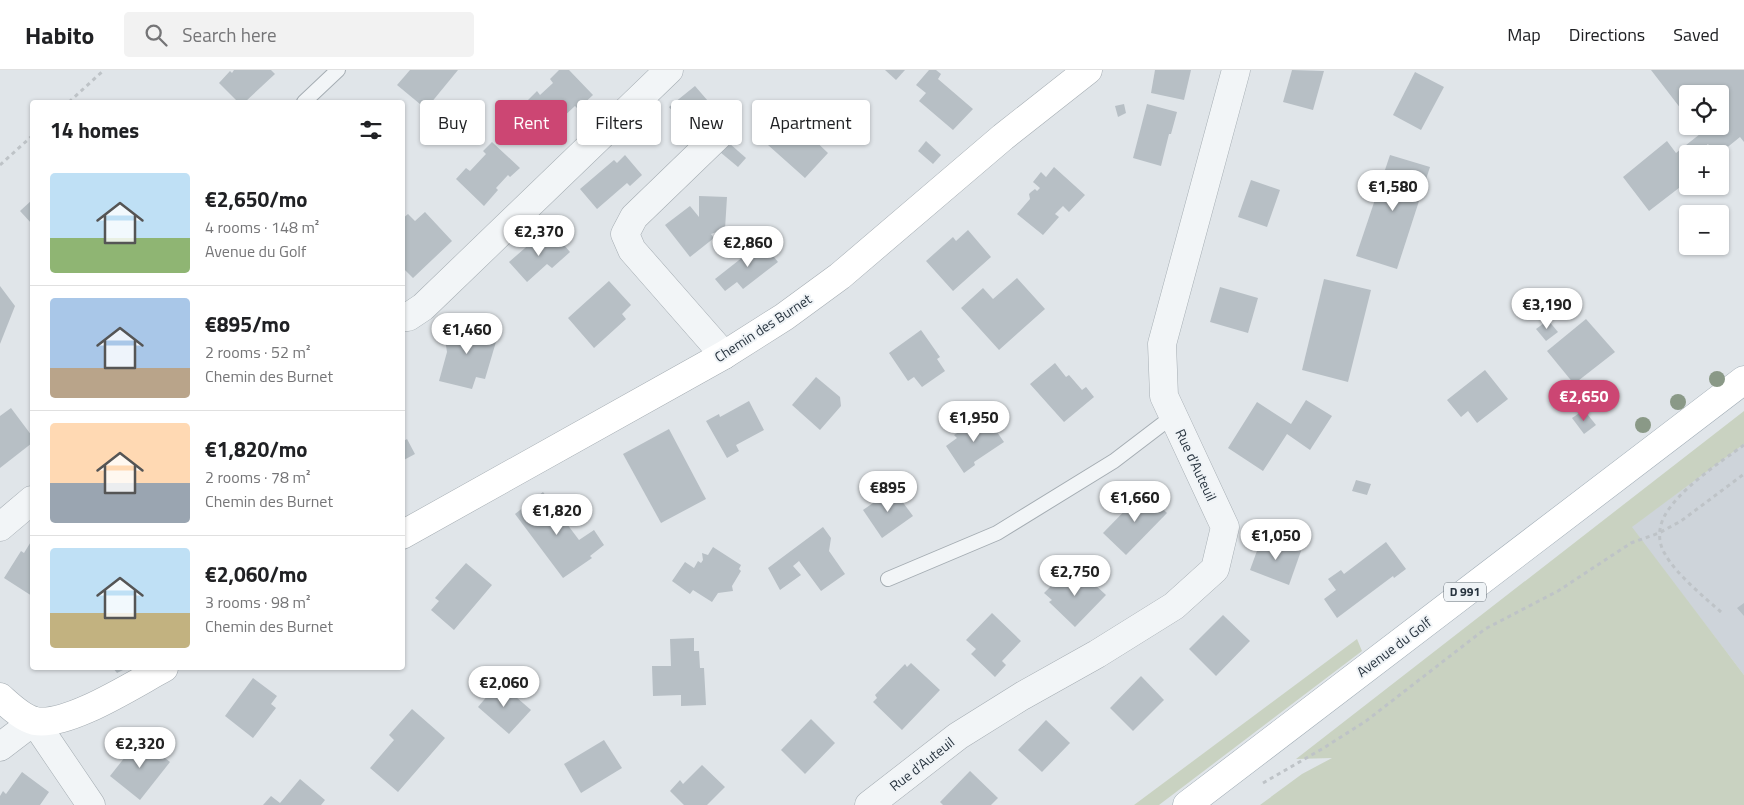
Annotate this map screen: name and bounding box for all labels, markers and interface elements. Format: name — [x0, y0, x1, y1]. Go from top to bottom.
search box — [124, 12, 474, 57]
text: Habito — [25, 17, 94, 53]
text: Search here — [182, 20, 277, 49]
icon: search — [142, 21, 170, 49]
text: Map — [1507, 21, 1541, 48]
text: Directions — [1569, 21, 1645, 48]
text: Saved — [1673, 21, 1719, 48]
map controls — [1679, 85, 1729, 255]
button: locate — [1679, 85, 1729, 135]
chip: Buy — [420, 100, 485, 145]
chip: Rent — [495, 100, 567, 145]
chip: Filters — [577, 100, 661, 145]
chip: New — [671, 100, 742, 145]
chip: Apartment — [752, 100, 870, 145]
text: 14 homes — [50, 114, 139, 146]
icon: filters — [357, 116, 385, 144]
button: + — [1679, 145, 1729, 195]
pin: €1,580 — [1352, 170, 1434, 212]
text: €1,580 — [1368, 174, 1418, 198]
text: €2,650/mo — [205, 183, 307, 215]
icon: home — [90, 193, 150, 253]
button: − — [1679, 205, 1729, 255]
pin: €2,370 — [498, 214, 580, 257]
text: 4 rooms · 148 m² — [205, 215, 319, 239]
text: €2,370 — [514, 219, 564, 243]
pin: €2,860 — [707, 226, 789, 268]
text: €2,860 — [723, 230, 773, 254]
text: Avenue du Golf — [205, 239, 306, 263]
street label: Chemin des Burnet — [710, 288, 815, 367]
pin: €3,190 — [1506, 288, 1588, 330]
text: €3,190 — [1522, 292, 1572, 316]
text: €895/mo — [205, 308, 290, 340]
pin: €1,460 — [426, 312, 508, 355]
text: €1,460 — [442, 317, 492, 341]
icon: home — [90, 318, 150, 378]
text: 2 rooms · 52 m² — [205, 340, 310, 364]
text: Chemin des Burnet — [205, 364, 333, 388]
pin: €2,650 — [1543, 380, 1625, 422]
text: €2,650 — [1559, 384, 1609, 408]
pin: €1,950 — [933, 400, 1015, 443]
text: €1,950 — [949, 405, 999, 429]
street label: Rue d'Auteuil — [1171, 425, 1222, 504]
text: €1,820/mo — [205, 433, 307, 465]
icon: home — [90, 443, 150, 503]
text: 2 rooms · 78 m² — [205, 465, 310, 489]
pin: €895 — [858, 470, 918, 513]
text: €895 — [870, 475, 906, 499]
pin: €1,660 — [1094, 480, 1176, 523]
text: €1,660 — [1110, 485, 1160, 509]
text: Chemin des Burnet — [205, 489, 333, 513]
pin: €1,820 — [516, 494, 598, 536]
text: €1,820 — [532, 498, 582, 522]
pin: €1,050 — [1235, 518, 1317, 561]
text: €1,050 — [1251, 523, 1301, 547]
pin: €2,750 — [1034, 554, 1116, 597]
text: €2,060/mo — [205, 558, 307, 590]
text: €2,750 — [1050, 559, 1100, 583]
icon: home — [90, 568, 150, 628]
road number: D 991 — [1444, 582, 1486, 602]
text: 3 rooms · 98 m² — [205, 590, 310, 614]
street label: Avenue du Golf — [1352, 611, 1436, 682]
text: Chemin des Burnet — [205, 614, 333, 638]
pin: €2,060 — [463, 666, 545, 708]
text: €2,060 — [479, 670, 529, 694]
pin: €2,320 — [99, 726, 181, 769]
text: €2,320 — [115, 731, 165, 755]
street label: Rue d'Auteuil — [885, 732, 959, 796]

